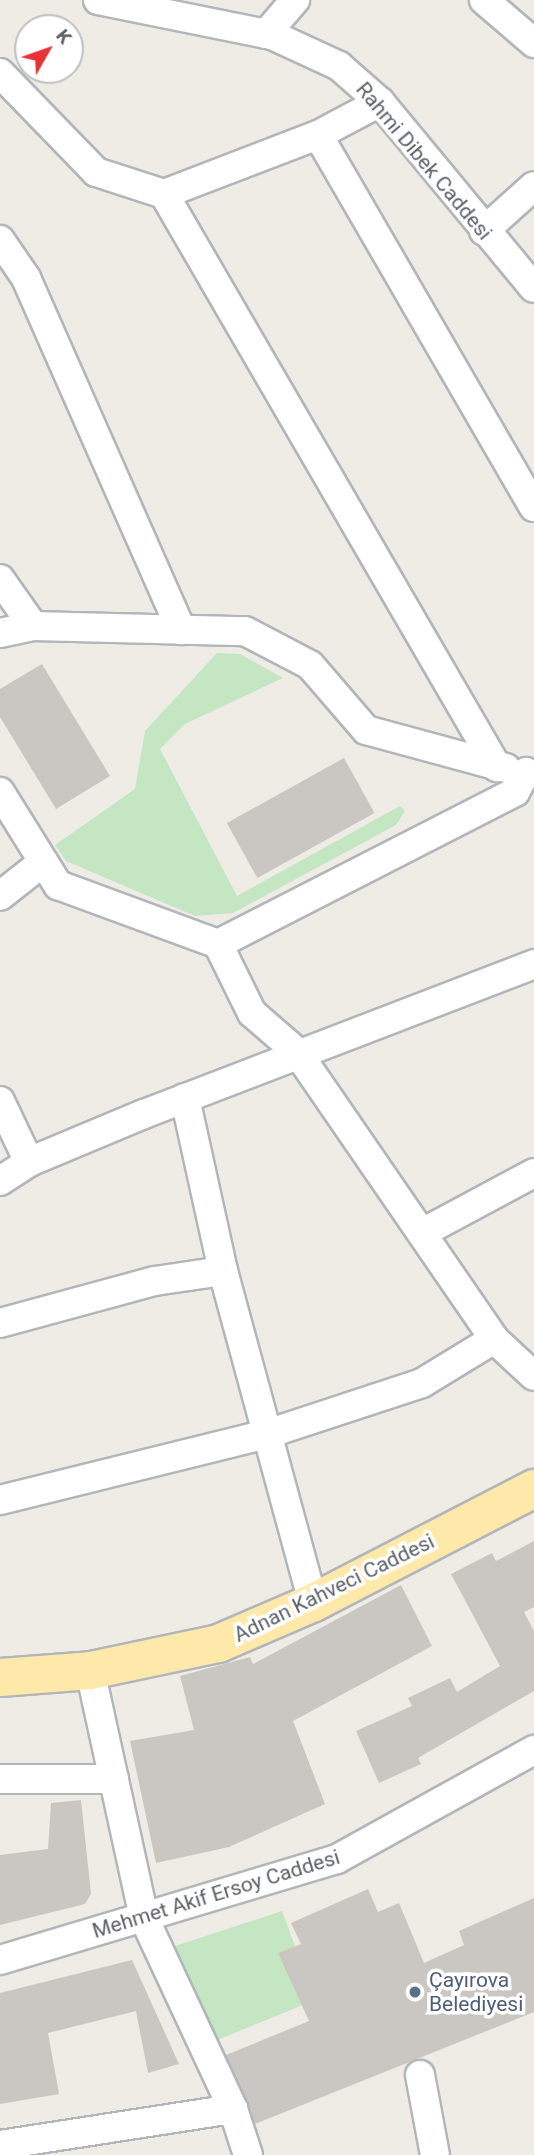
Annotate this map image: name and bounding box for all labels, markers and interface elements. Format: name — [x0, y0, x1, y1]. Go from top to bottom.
north arrow — [14, 14, 84, 84]
text: K — [51, 24, 77, 48]
street label: Rahmi Dibek Caddesi — [351, 77, 497, 245]
street label: Adnan Kahveci Caddesi — [230, 1528, 438, 1648]
street label: Mehmet Akif Ersoy Caddesi — [89, 1844, 343, 1944]
place label: Çayırova Belediyesi — [429, 1967, 523, 2017]
marker: Çayırova Belediyesi — [407, 1984, 423, 2000]

